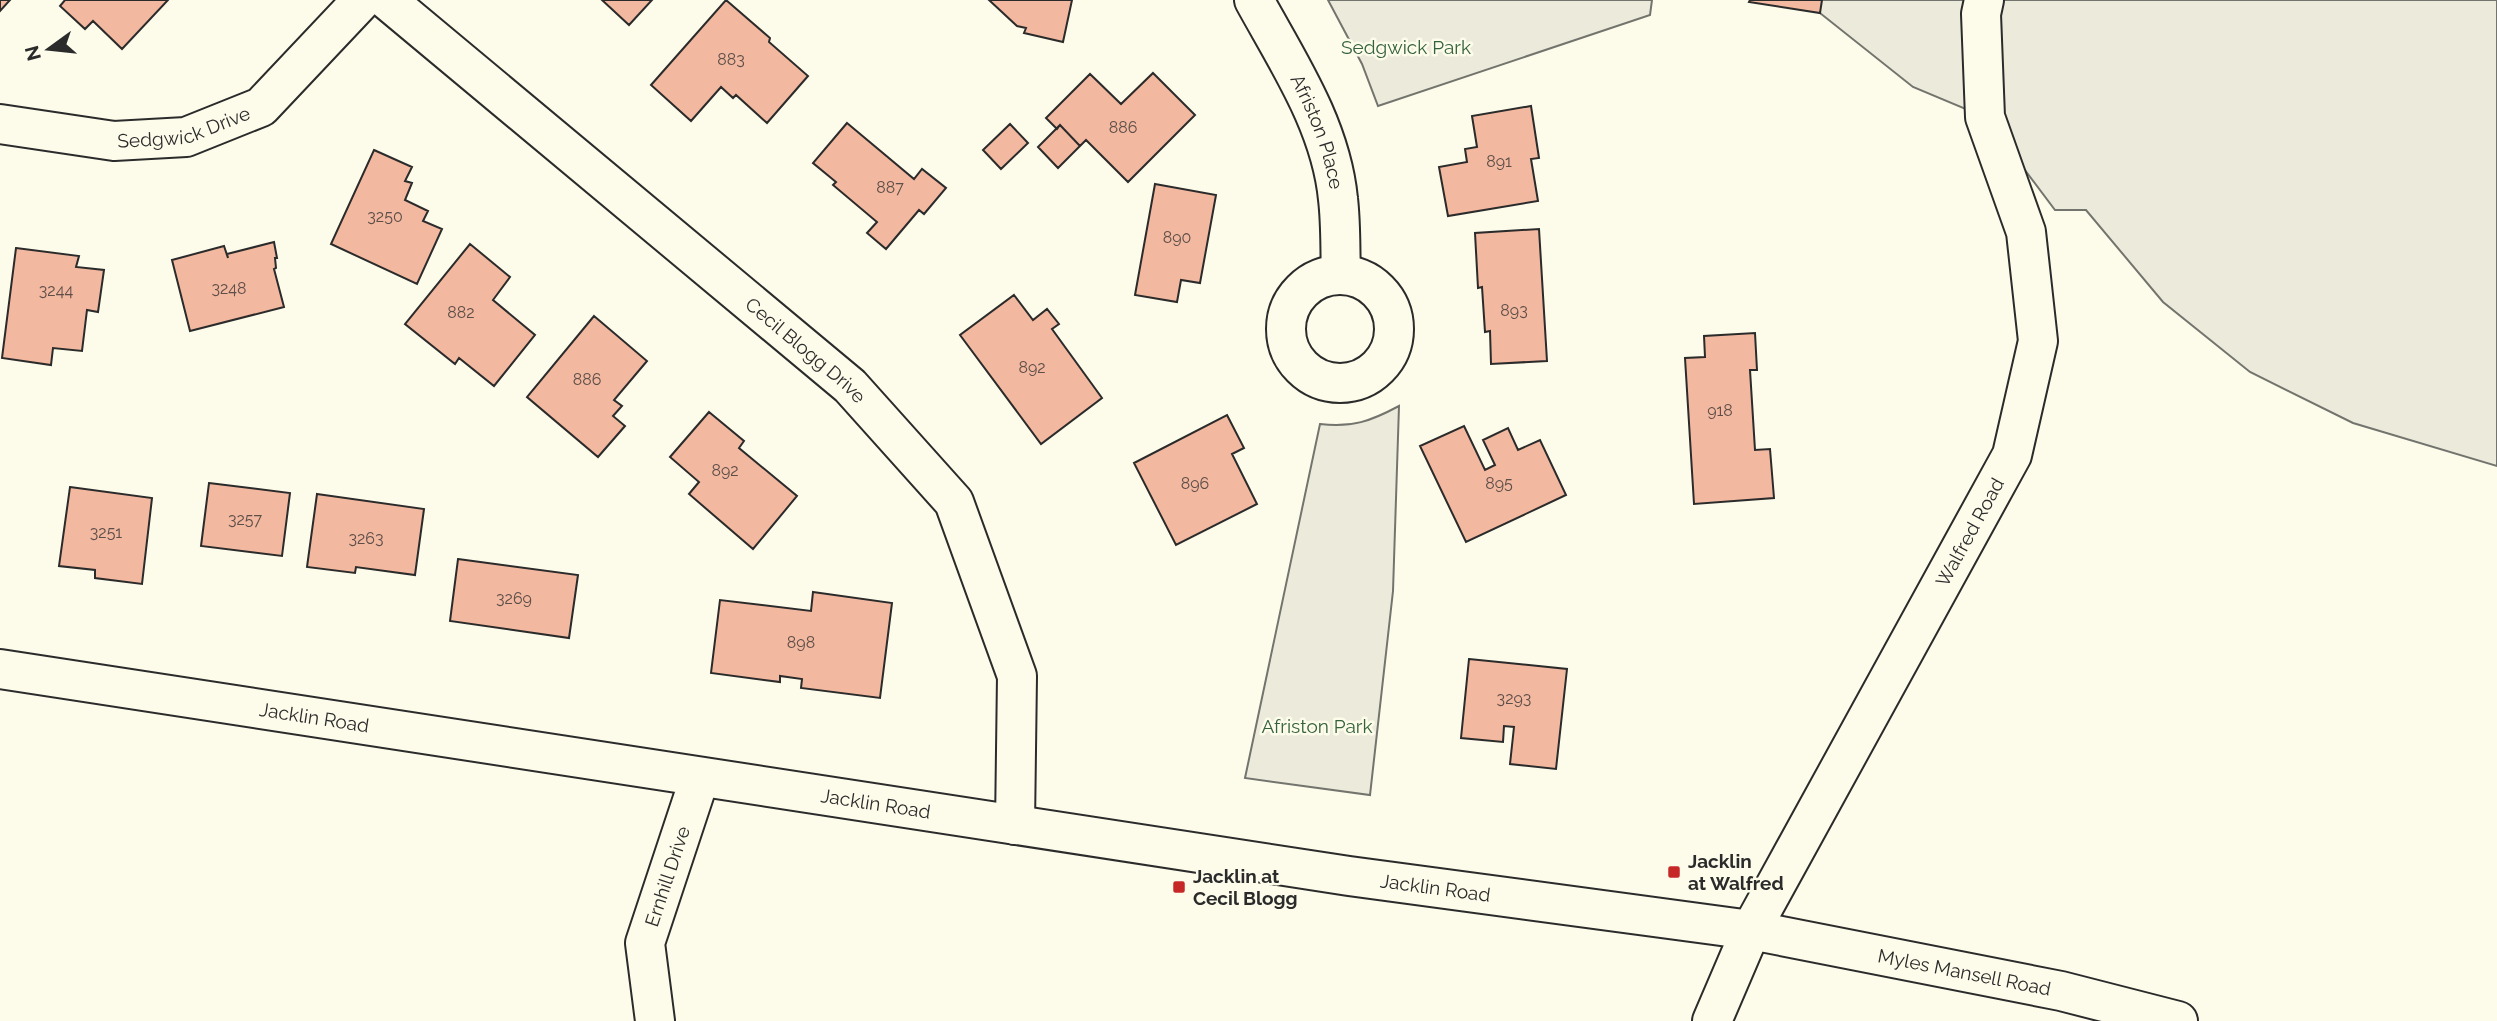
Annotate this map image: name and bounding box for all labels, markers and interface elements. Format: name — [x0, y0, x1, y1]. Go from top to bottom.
north arrow — [14, 14, 84, 84]
park label: Sedgwick Park — [1341, 36, 1471, 58]
text: N — [20, 44, 45, 63]
house number: 883 — [717, 50, 745, 69]
street label: Afriston Place — [1286, 70, 1348, 191]
street label: Sedgwick Drive — [117, 102, 253, 152]
house number: 886 — [1109, 118, 1137, 137]
house number: 891 — [1486, 152, 1512, 171]
house number: 887 — [876, 178, 904, 197]
house number: 3250 — [367, 207, 403, 226]
house number: 890 — [1163, 228, 1191, 247]
house number: 3248 — [211, 279, 247, 298]
house number: 3244 — [39, 281, 73, 300]
street label: Cecil Blogg Drive — [741, 293, 871, 407]
house number: 893 — [1500, 301, 1528, 320]
house number: 882 — [447, 303, 475, 322]
house number: 892 — [1018, 358, 1046, 377]
house number: 886 — [573, 370, 601, 389]
house number: 918 — [1707, 401, 1733, 420]
house number: 892 — [711, 461, 739, 480]
house number: 896 — [1181, 474, 1209, 493]
house number: 895 — [1485, 474, 1513, 493]
street label: Walfred Road — [1931, 474, 2008, 590]
house number: 3257 — [228, 510, 262, 529]
house number: 3251 — [90, 523, 122, 542]
house number: 3263 — [348, 529, 384, 548]
house number: 3269 — [496, 589, 532, 608]
house number: 898 — [787, 633, 815, 652]
house number: 3293 — [1497, 689, 1531, 708]
street label: Jacklin Road — [258, 698, 371, 737]
park label: Afriston Park — [1261, 715, 1373, 737]
street label: Jacklin Road — [819, 784, 932, 823]
street label: Ernhill Drive — [640, 823, 694, 929]
place label: Jacklin at Walfred — [1688, 850, 1784, 894]
marker: Jacklin at Walfred — [1666, 864, 1682, 880]
place label: Jacklin at Cecil Blogg — [1193, 865, 1298, 909]
street label: Jacklin Road — [1379, 869, 1492, 906]
marker: Jacklin at Cecil Blogg — [1171, 879, 1187, 895]
street label: Myles Mansell Road — [1876, 944, 2053, 1000]

